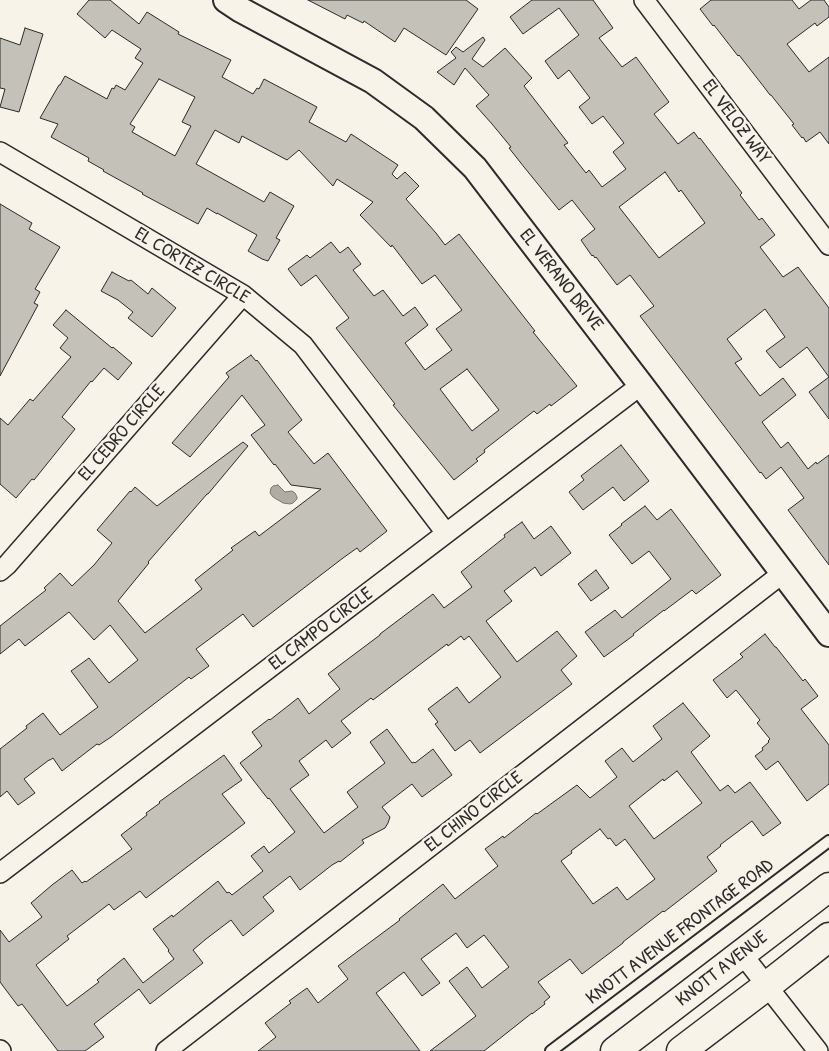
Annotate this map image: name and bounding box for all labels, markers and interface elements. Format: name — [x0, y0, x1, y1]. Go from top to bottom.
street label: EL VELOZ WAY — [697, 75, 775, 169]
street label: EL CORTEZ CIRCLE — [130, 223, 254, 309]
street label: EL VERANO DRIVE — [514, 225, 608, 335]
street label: EL CEDRO CIRCLE — [74, 380, 170, 486]
street label: EL CAMPO CIRCLE — [265, 582, 377, 676]
street label: EL CHINO CIRCLE — [420, 767, 528, 857]
street label: KNOTT AVENUE FRONTAGE ROAD — [582, 854, 778, 1010]
street label: KNOTT AVENUE — [672, 926, 772, 1012]

